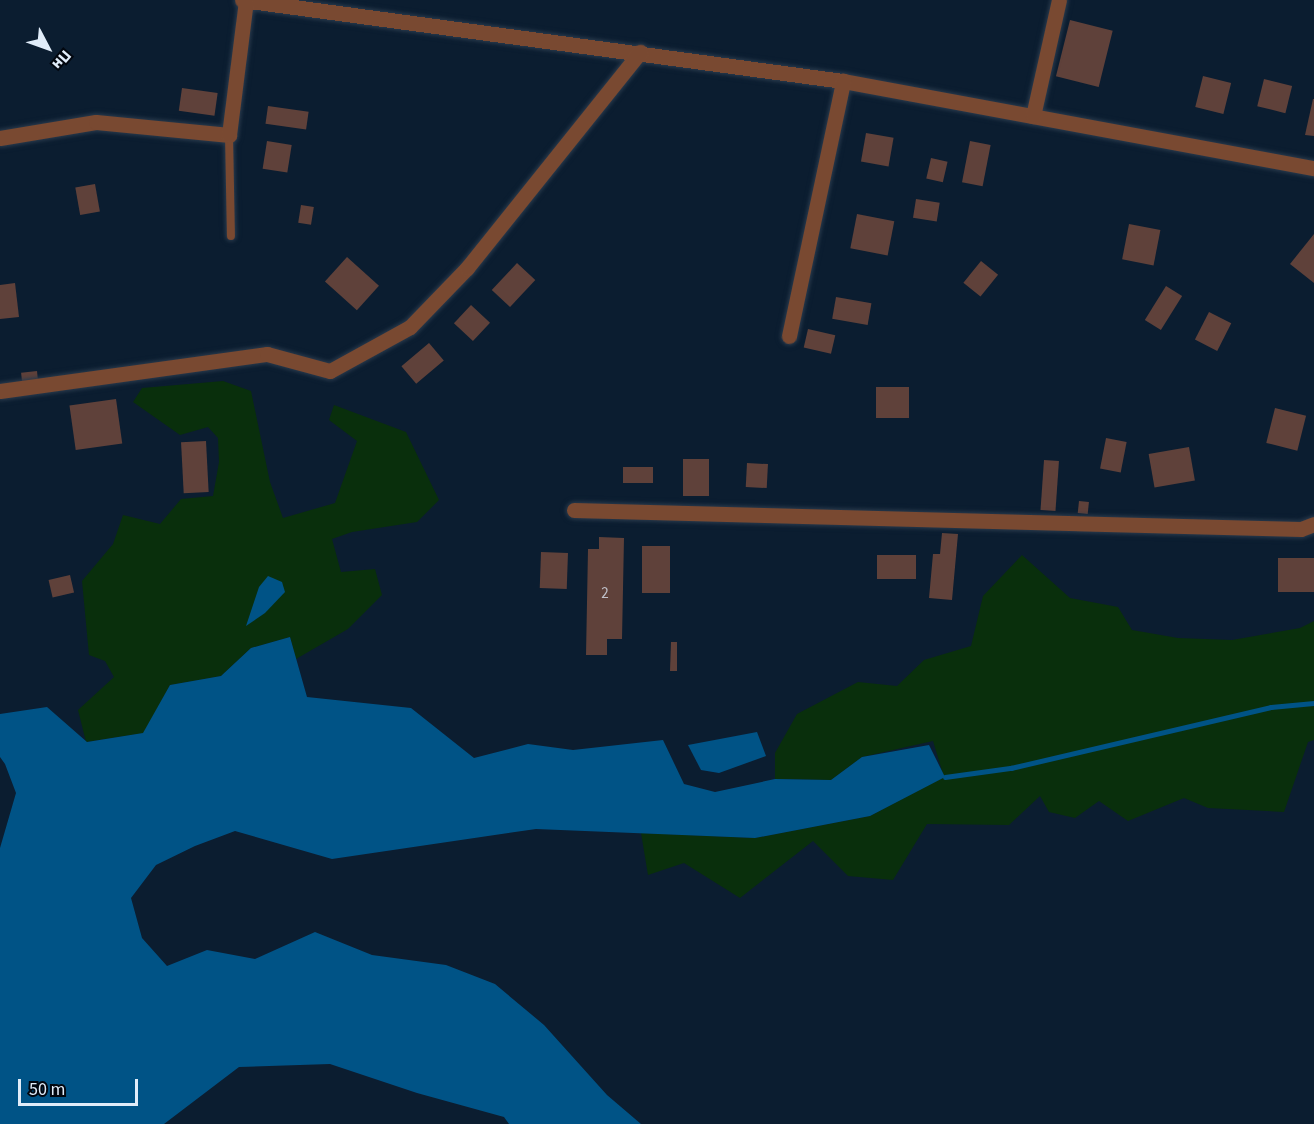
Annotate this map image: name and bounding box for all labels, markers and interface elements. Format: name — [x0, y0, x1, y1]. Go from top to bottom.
north arrow — [18, 18, 78, 78]
text: Пн — [47, 45, 76, 75]
house number: 2 — [601, 585, 609, 603]
scale bar — [21, 1067, 141, 1105]
text: 50 m — [29, 1077, 65, 1102]

